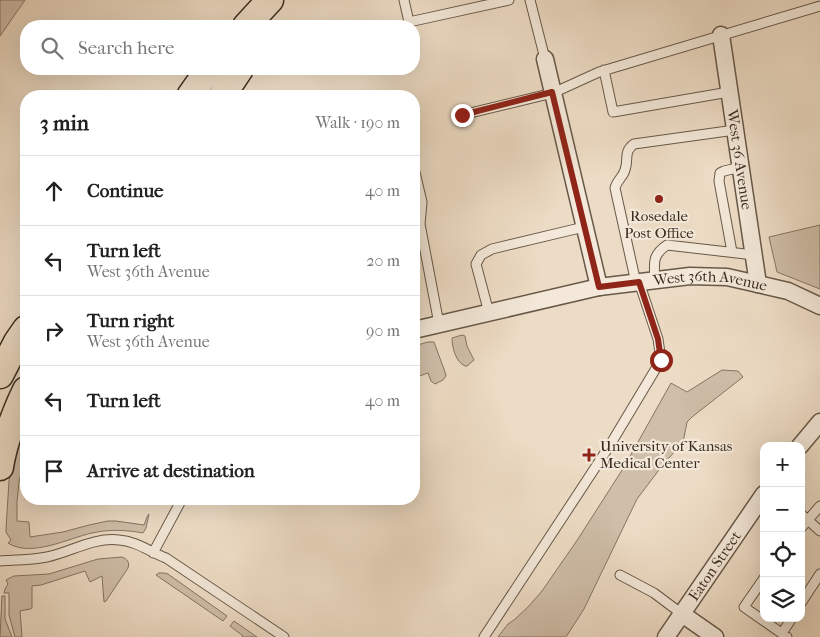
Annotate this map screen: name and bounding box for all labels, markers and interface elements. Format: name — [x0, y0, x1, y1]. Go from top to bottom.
search box — [20, 20, 420, 75]
icon: search — [38, 34, 66, 62]
text: Search here — [78, 37, 174, 59]
route end — [451, 104, 474, 127]
street label: West 36 Avenue — [723, 107, 756, 212]
text: 3 min — [40, 111, 89, 135]
text: Walk · 190 m — [316, 113, 400, 132]
icon: ahead — [40, 177, 68, 205]
text: Continue — [87, 180, 163, 202]
text: 40 m — [365, 181, 400, 200]
marker: Rosedale Post Office — [653, 193, 665, 205]
place label: Rosedale Post Office — [624, 207, 694, 242]
text: Turn left — [87, 240, 161, 262]
icon: left — [40, 247, 68, 275]
text: 20 m — [366, 251, 400, 270]
text: West 36th Avenue — [87, 262, 210, 281]
street label: West 36th Avenue — [651, 267, 769, 295]
text: Turn right — [87, 310, 174, 332]
icon: right — [40, 317, 68, 345]
text: 90 m — [366, 321, 400, 340]
text: West 36th Avenue — [87, 332, 210, 351]
route start — [650, 349, 673, 372]
icon: left — [40, 387, 68, 415]
text: Turn left — [87, 390, 161, 412]
text: 40 m — [365, 391, 400, 410]
place label: University of Kansas Medical Center — [600, 437, 733, 472]
map controls — [760, 442, 805, 622]
button: + — [760, 442, 805, 487]
marker: University of Kansas Medical Center — [582, 448, 596, 462]
icon: arrive — [40, 457, 68, 485]
text: Arrive at destination — [87, 460, 255, 482]
button: − — [760, 487, 805, 532]
street label: Eaton Street — [684, 527, 745, 604]
button: locate — [760, 532, 805, 577]
button: layers — [760, 577, 805, 622]

